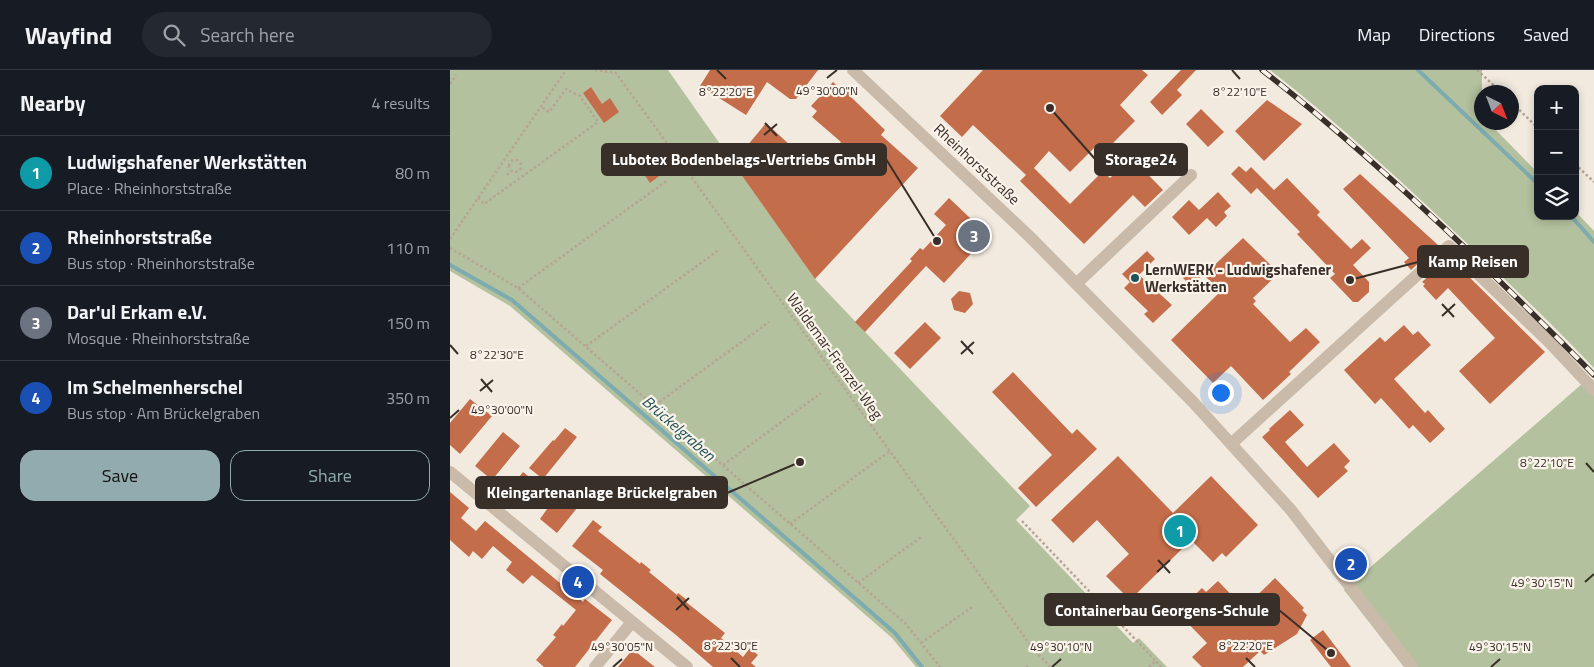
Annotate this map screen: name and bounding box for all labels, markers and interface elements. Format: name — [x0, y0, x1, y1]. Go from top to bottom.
search box — [142, 12, 492, 57]
text: Wayfind — [25, 17, 112, 53]
text: Search here — [200, 20, 295, 49]
icon: search — [160, 21, 188, 49]
text: Map — [1357, 21, 1391, 48]
text: Directions — [1419, 21, 1495, 48]
text: Saved — [1523, 21, 1569, 48]
text: 49°30'00"N — [796, 81, 858, 100]
text: 8°22'20"E — [699, 82, 753, 101]
text: 8°22'10"E — [1213, 82, 1267, 101]
north arrow — [1474, 85, 1519, 130]
map controls — [1534, 85, 1579, 220]
button: + — [1534, 85, 1579, 130]
text: Nearby — [20, 87, 85, 119]
text: 4 results — [371, 91, 430, 115]
street label: Rheinhorststraße — [929, 118, 1025, 210]
button: − — [1534, 130, 1579, 175]
callout: Lubotex Bodenbelags-Vertriebs GmbH — [602, 144, 886, 175]
callout: Storage24 — [1095, 144, 1187, 175]
text: Ludwigshafener Werkstätten — [67, 147, 307, 176]
text: Lubotex Bodenbelags-Vertriebs GmbH — [612, 147, 876, 171]
text: Storage24 — [1105, 147, 1177, 171]
text: 1 — [32, 161, 40, 185]
text: 80 m — [395, 161, 430, 185]
button: layers — [1534, 175, 1579, 220]
text: Place · Rheinhorststraße — [67, 176, 232, 200]
pin: 3 — [958, 217, 990, 255]
text: Rheinhorststraße — [67, 222, 212, 251]
text: 2 — [32, 236, 40, 260]
text: 110 m — [386, 236, 430, 260]
callout: Kamp Reisen — [1418, 246, 1528, 277]
text: Kamp Reisen — [1428, 249, 1518, 273]
text: Bus stop · Rheinhorststraße — [67, 251, 255, 275]
place label: LernWERK - Ludwigshafener Werkstätten — [1145, 258, 1332, 298]
marker: LernWERK - Ludwigshafener Werkstätten — [1129, 272, 1141, 284]
street label: Waldemar-Frenzel-Weg — [781, 288, 889, 424]
text: Dar'ul Erkam e.V. — [67, 297, 207, 326]
text: 3 — [32, 311, 40, 335]
text: 150 m — [386, 311, 430, 335]
text: Mosque · Rheinhorststraße — [67, 326, 250, 350]
text: 8°22'30"E — [470, 345, 524, 364]
text: Im Schelmenherschel — [67, 372, 243, 401]
your location — [1208, 380, 1234, 406]
text: 4 — [32, 386, 40, 410]
text: 350 m — [386, 386, 430, 410]
water label: Brückelgraben — [637, 389, 722, 467]
text: 49°30'00"N — [471, 400, 533, 419]
text: Bus stop · Am Brückelgraben — [67, 401, 260, 425]
button: Save — [20, 450, 220, 501]
button: Share — [230, 450, 430, 501]
text: 8°22'10"E — [1520, 453, 1574, 472]
callout: Kleingartenanlage Brückelgraben — [476, 477, 727, 508]
text: Kleingartenanlage Brückelgraben — [487, 480, 717, 504]
pin: 1 — [1164, 512, 1196, 550]
pin: 2 — [1335, 545, 1367, 583]
pin: 4 — [562, 563, 594, 601]
text: 49°30'15"N — [1511, 573, 1573, 592]
callout: Containerbau Georgens-Schule — [1045, 594, 1279, 625]
text: Containerbau Georgens-Schule — [1055, 598, 1269, 622]
text: 8°22'30"E — [704, 636, 758, 655]
text: 8°22'20"E — [1219, 636, 1273, 655]
text: 49°30'05"N — [591, 637, 653, 656]
text: 49°30'10"N — [1030, 637, 1092, 656]
text: 49°30'15"N — [1469, 637, 1531, 656]

